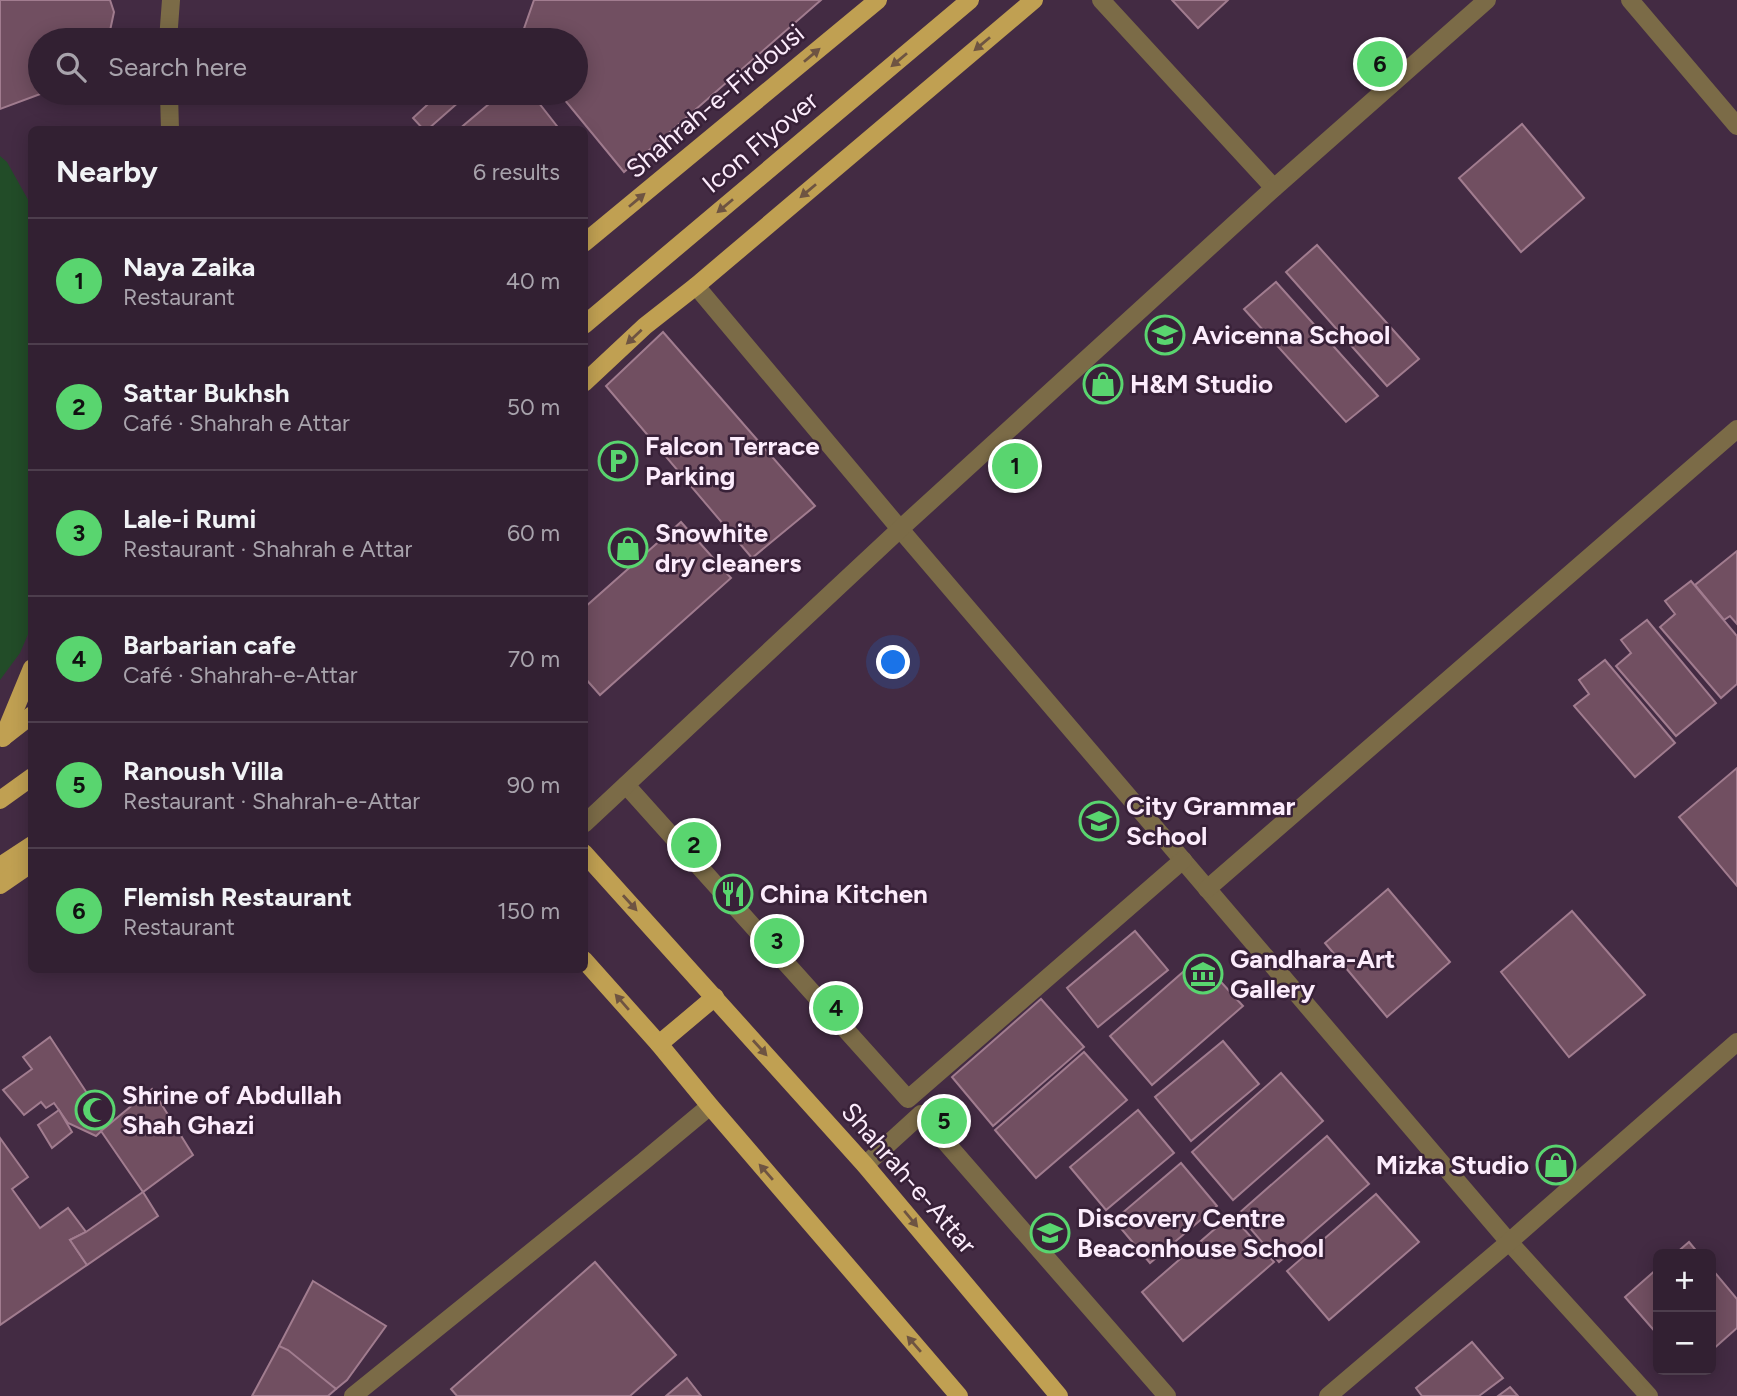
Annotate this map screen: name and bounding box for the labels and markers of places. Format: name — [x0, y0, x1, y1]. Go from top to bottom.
pin: 6 — [1357, 38, 1403, 90]
school or university icon: Avicenna School — [1144, 314, 1186, 356]
place label: Avicenna School — [1192, 319, 1390, 351]
shop icon: H&M Studio — [1082, 363, 1124, 405]
place label: H&M Studio — [1130, 368, 1273, 400]
place label: Falcon Terrace Parking — [645, 430, 820, 492]
parking icon: Falcon Terrace Parking — [597, 440, 639, 482]
pin: 1 — [992, 440, 1038, 492]
place label: Snowhite dry cleaners — [655, 517, 801, 579]
shop icon: Snowhite dry cleaners — [607, 527, 649, 569]
place label: City Grammar School — [1126, 790, 1296, 852]
school or university icon: City Grammar School — [1078, 800, 1120, 842]
pin: 2 — [671, 819, 717, 871]
restaurant icon: China Kitchen — [712, 873, 754, 915]
place label: China Kitchen — [760, 878, 928, 910]
pin: 3 — [754, 915, 800, 967]
place label: Gandhara-Art Gallery — [1230, 943, 1395, 1005]
museum icon: Gandhara-Art Gallery — [1182, 953, 1224, 995]
pin: 4 — [813, 982, 859, 1034]
place label: Shrine of Abdullah Shah Ghazi — [122, 1079, 342, 1141]
mosque icon: Shrine of Abdullah Shah Ghazi — [74, 1089, 116, 1131]
pin: 5 — [921, 1095, 967, 1147]
shop icon: Mizka Studio — [1535, 1144, 1577, 1186]
place label: Mizka Studio — [1376, 1149, 1529, 1181]
place label: Discovery Centre Beaconhouse School — [1077, 1202, 1324, 1264]
school or university icon: Discovery Centre Beaconhouse School — [1029, 1212, 1071, 1254]

